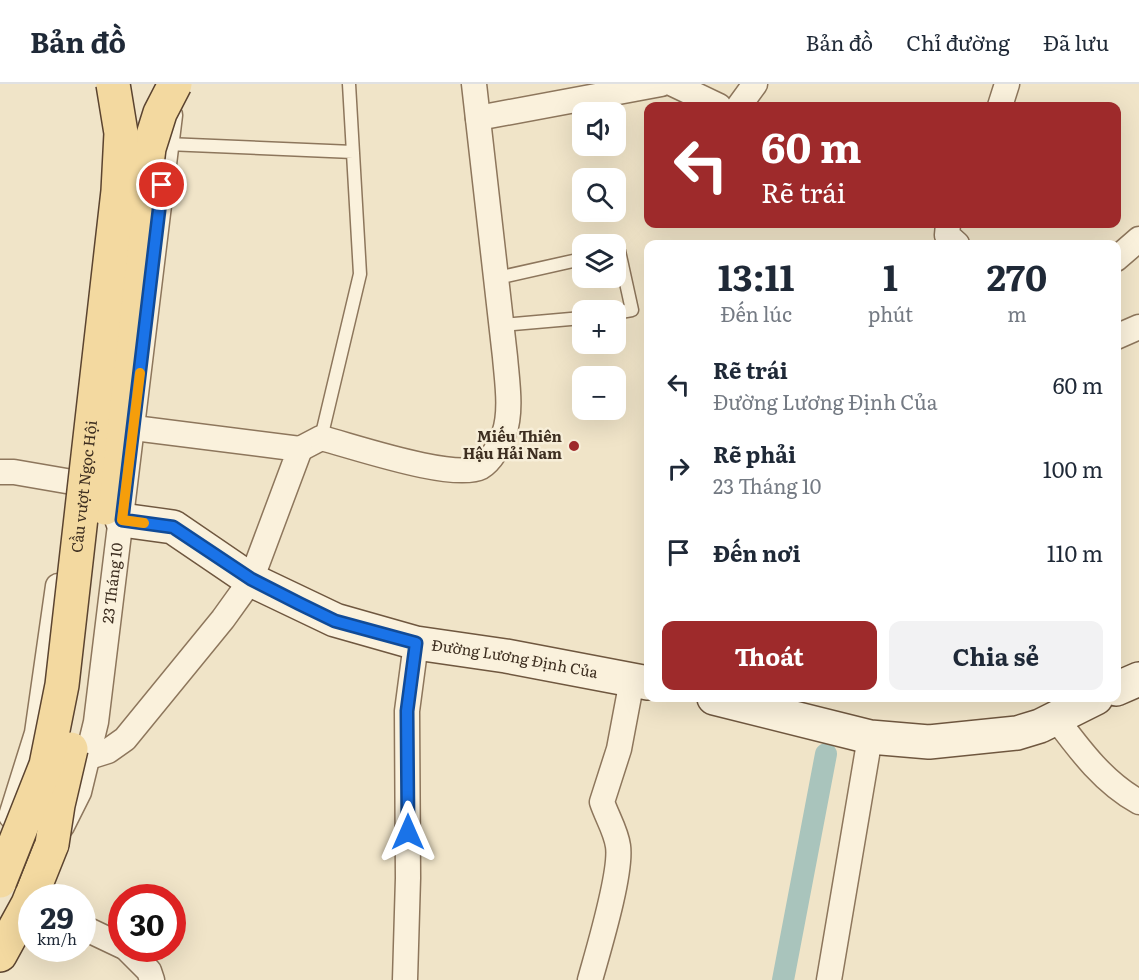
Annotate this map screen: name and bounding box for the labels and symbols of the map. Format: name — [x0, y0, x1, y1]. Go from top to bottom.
pin — [136, 159, 187, 210]
street label: Cầu vượt Ngọc Hội — [64, 419, 102, 554]
place label: Miếu Thiên Hậu Hải Nam — [463, 424, 563, 464]
marker: Miếu Thiên Hậu Hải Nam — [567, 439, 581, 453]
street label: 23 Tháng 10 — [95, 541, 128, 625]
street label: Đường Lương Định Của — [430, 632, 601, 683]
position arrow — [376, 800, 440, 864]
speed limit sign: 30 — [108, 884, 186, 962]

